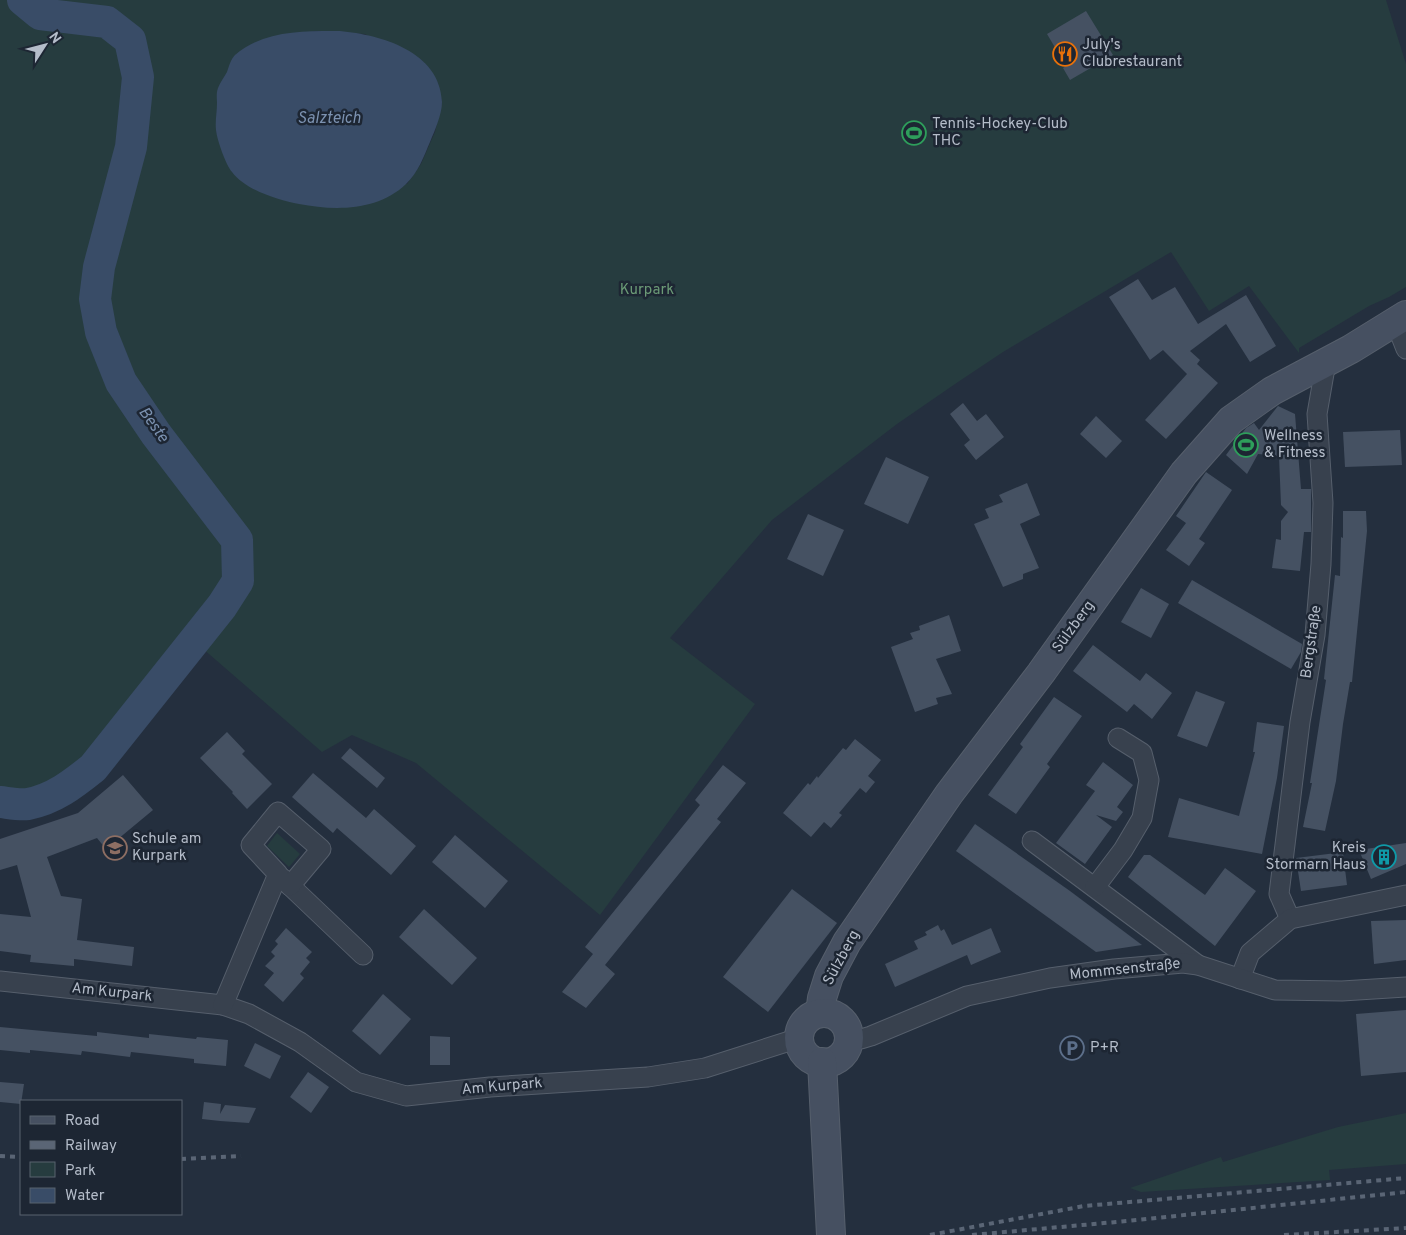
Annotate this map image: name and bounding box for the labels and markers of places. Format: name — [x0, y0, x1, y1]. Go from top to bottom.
place label: July's Clubrestaurant — [1082, 36, 1182, 72]
restaurant icon: July's Clubrestaurant — [1052, 41, 1078, 67]
place label: Tennis-Hockey-Club THC — [932, 115, 1068, 151]
sports icon: Tennis-Hockey-Club THC — [901, 120, 927, 146]
place label: Wellness & Fitness — [1264, 427, 1326, 463]
sports icon: Wellness & Fitness — [1233, 432, 1259, 458]
place label: Schule am Kurpark — [132, 830, 201, 866]
school or university icon: Schule am Kurpark — [102, 835, 128, 861]
place label: Kreis Stormarn Haus — [1266, 839, 1366, 875]
building icon: Kreis Stormarn Haus — [1371, 844, 1397, 870]
parking icon: P+R — [1059, 1035, 1085, 1061]
place label: P+R — [1090, 1039, 1119, 1058]

